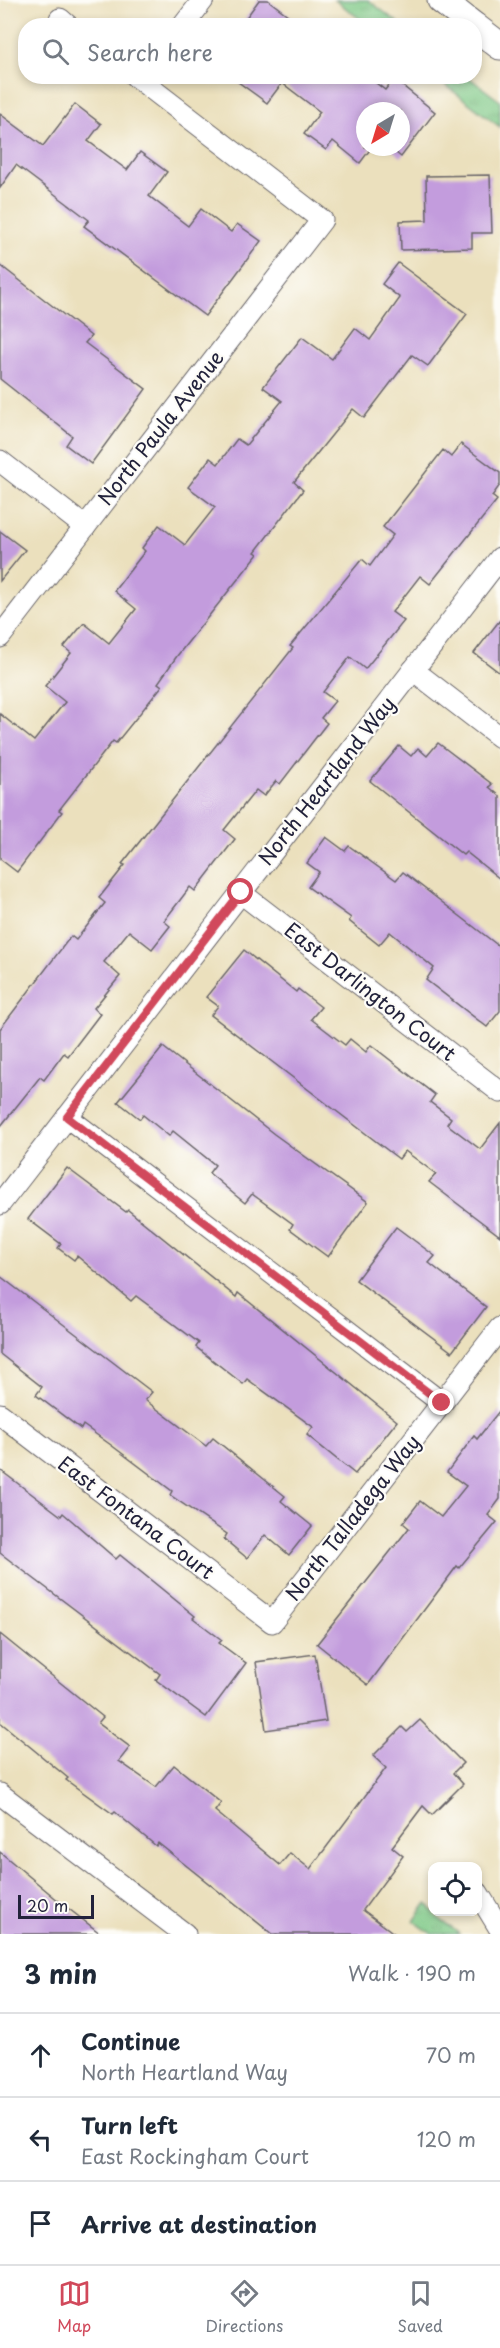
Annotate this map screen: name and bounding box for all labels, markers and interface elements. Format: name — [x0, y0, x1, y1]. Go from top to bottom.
search box — [18, 18, 482, 84]
icon: search — [39, 35, 72, 68]
text: Search here — [87, 35, 213, 68]
north arrow — [356, 102, 410, 156]
street label: North Paula Avenue — [90, 343, 230, 511]
street label: North Heartland Way — [251, 690, 402, 871]
route start — [227, 878, 253, 904]
street label: East Darlington Court — [278, 915, 463, 1068]
route end — [428, 1389, 454, 1415]
street label: North Talladega Way — [278, 1428, 427, 1607]
street label: East Fontana Court — [52, 1448, 221, 1586]
map controls — [428, 1862, 482, 1916]
button: locate — [428, 1862, 482, 1916]
scale bar — [18, 1892, 94, 1920]
text: 20 m — [27, 1893, 68, 1917]
text: 3 min — [24, 1954, 97, 1993]
text: Walk · 190 m — [348, 1958, 476, 1988]
text: Continue — [81, 2024, 180, 2057]
icon: ahead — [24, 2039, 57, 2072]
text: 70 m — [426, 2040, 476, 2070]
text: North Heartland Way — [81, 2057, 288, 2087]
text: Turn left — [81, 2108, 178, 2141]
icon: left — [24, 2123, 57, 2156]
text: 120 m — [417, 2124, 476, 2154]
text: East Rockingham Court — [81, 2141, 309, 2171]
icon: arrive — [24, 2207, 57, 2240]
text: Arrive at destination — [81, 2207, 317, 2240]
tab: Map — [57, 2277, 91, 2337]
tab: Directions — [205, 2277, 283, 2337]
tab: Saved — [397, 2277, 443, 2337]

